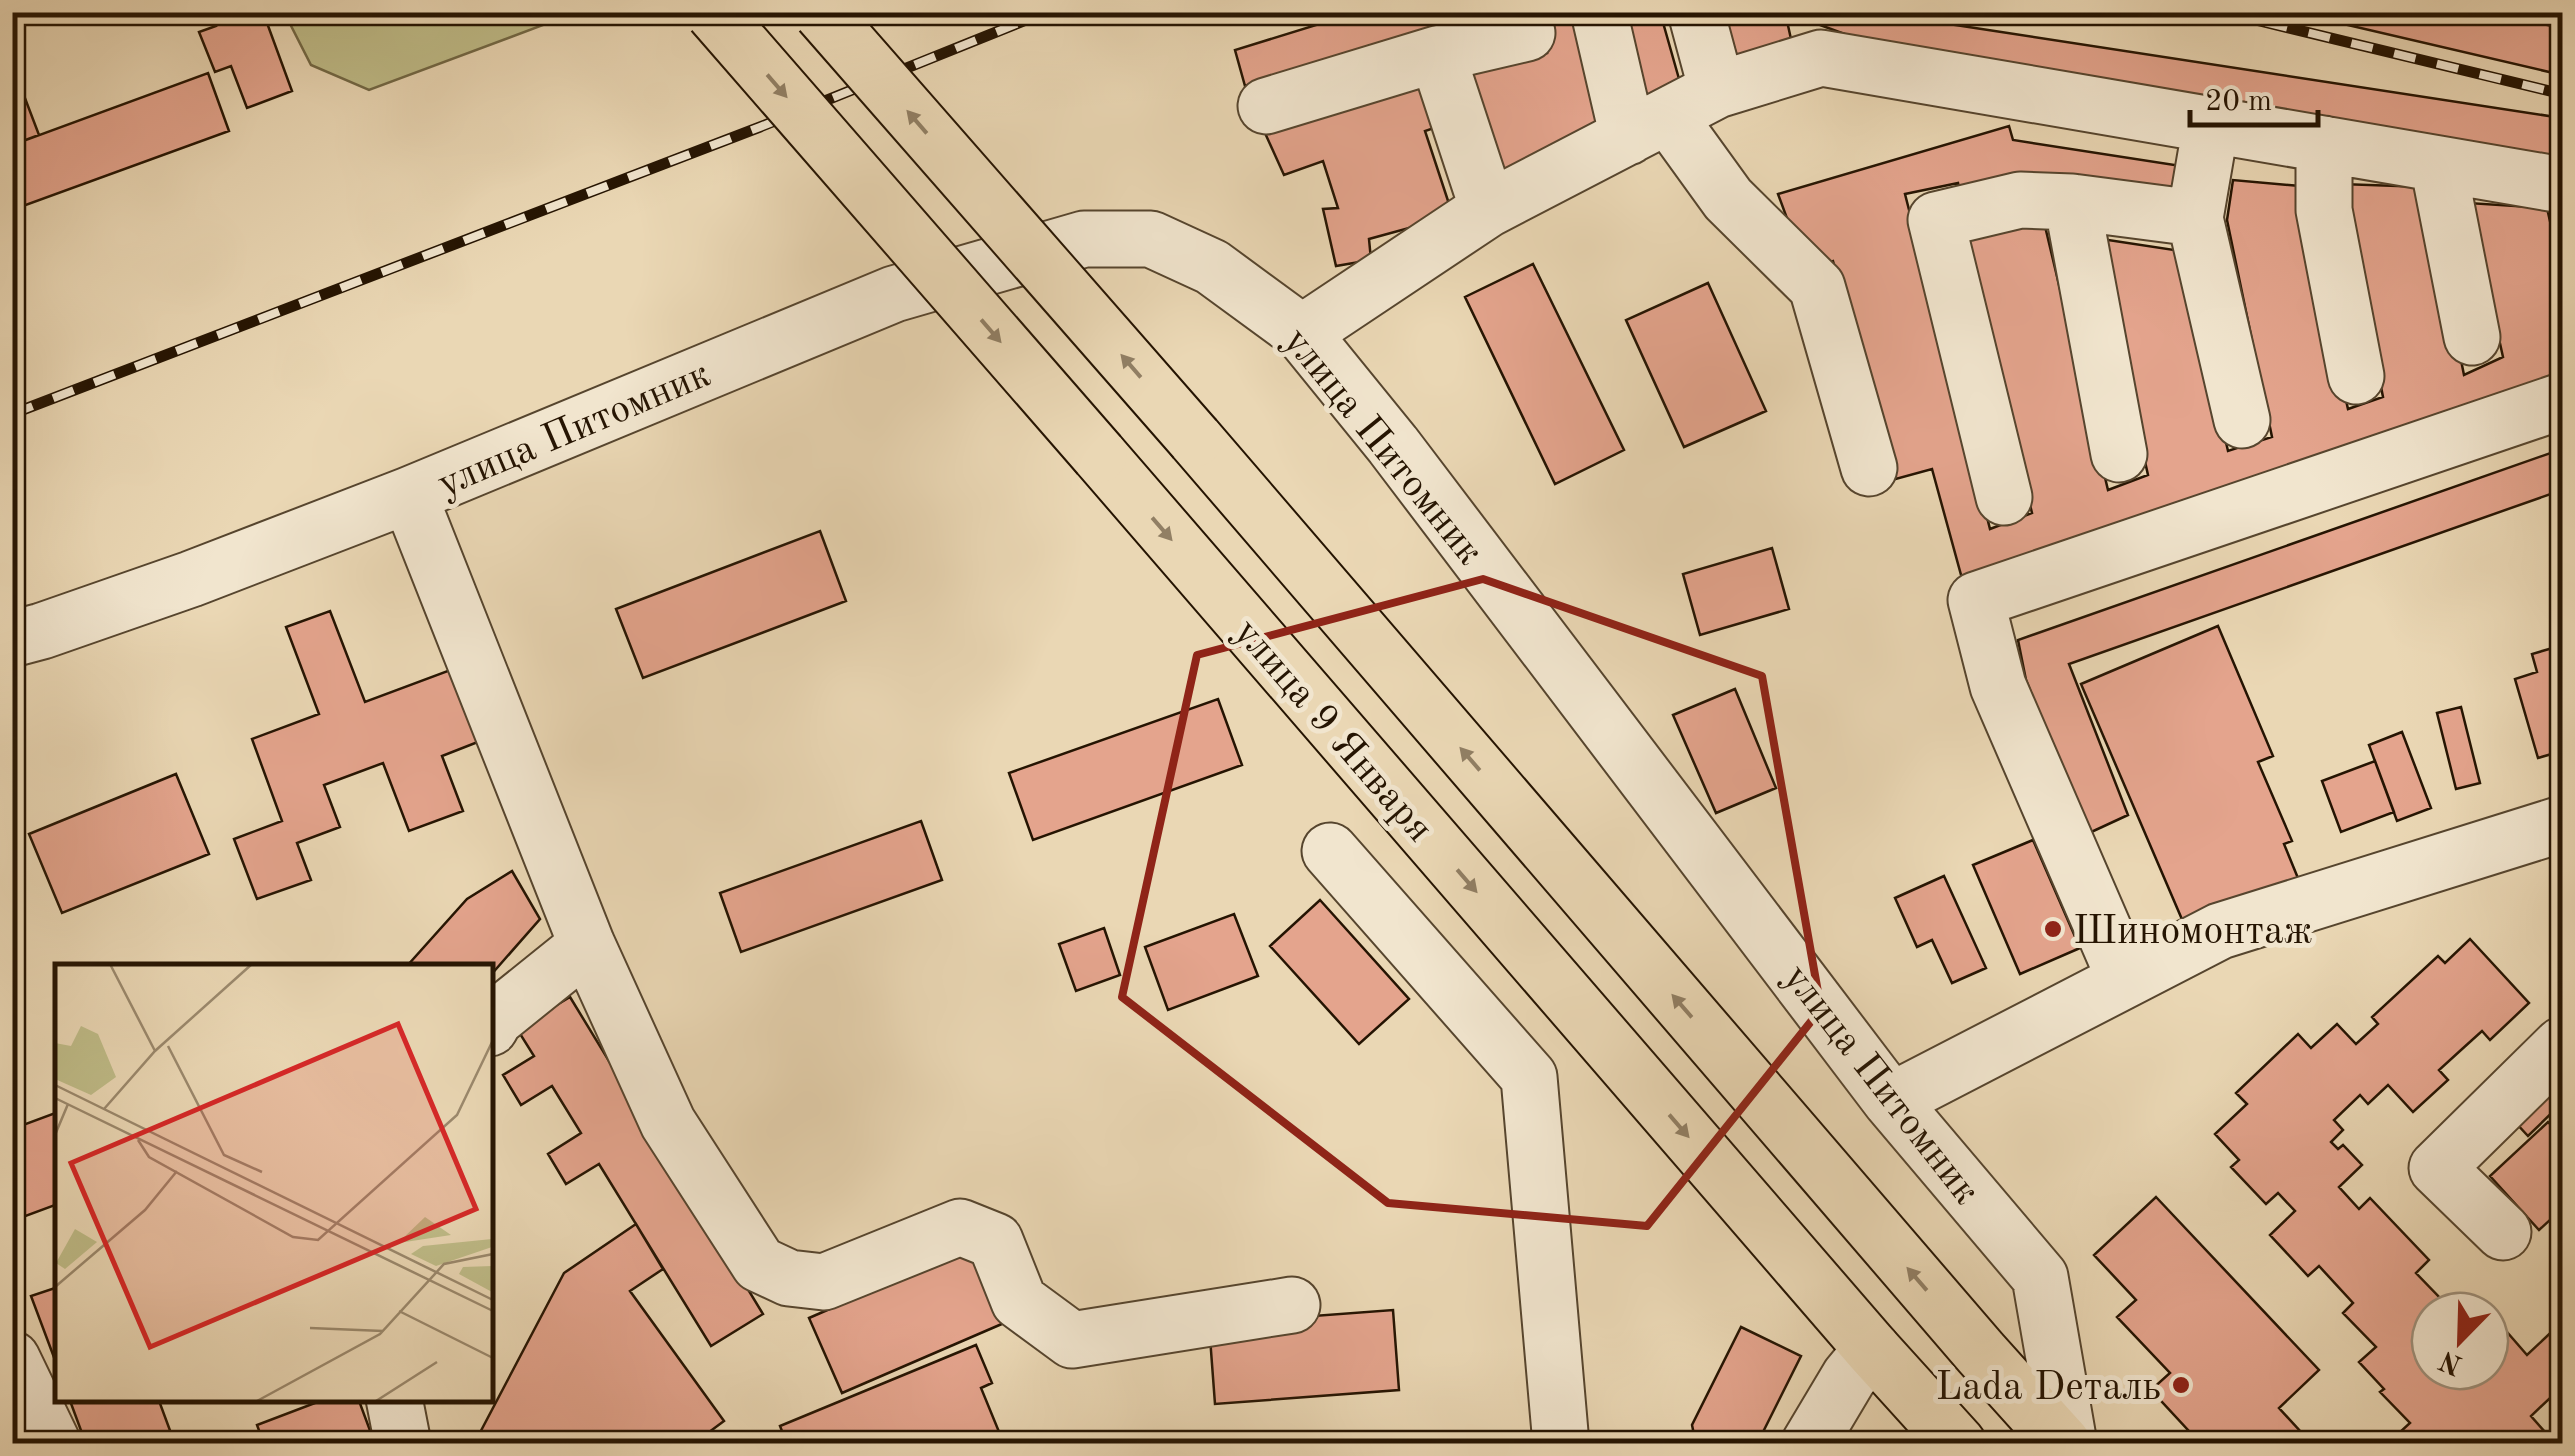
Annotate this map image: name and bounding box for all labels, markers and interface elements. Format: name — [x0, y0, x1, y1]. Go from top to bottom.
scale bar — [2190, 65, 2318, 127]
one-way arrow — [766, 73, 788, 98]
text: 20 m — [2205, 87, 2272, 117]
one-way arrow — [906, 109, 928, 134]
one-way arrow — [979, 318, 1001, 343]
street label: улица Питомник — [1275, 322, 1489, 574]
one-way arrow — [1120, 354, 1142, 379]
street label: улица Питомник — [432, 355, 717, 506]
one-way arrow — [1151, 516, 1173, 541]
street label: улица 9 Января — [1225, 613, 1439, 851]
one-way arrow — [1460, 747, 1482, 772]
one-way arrow — [1455, 868, 1477, 893]
place label: Шиномонтаж — [2073, 913, 2313, 953]
marker: Шиномонтаж — [2042, 918, 2064, 940]
street label: улица Питомник — [1774, 958, 1985, 1213]
inset map — [55, 964, 492, 1401]
one-way arrow — [1672, 994, 1694, 1019]
one-way arrow — [1668, 1113, 1690, 1138]
one-way arrow — [1907, 1267, 1929, 1292]
north arrow — [2410, 1291, 2510, 1391]
text: N — [2436, 1344, 2467, 1378]
place label: Lada Dеталь — [1936, 1369, 2161, 1409]
marker: Lada Dеталь — [2170, 1374, 2192, 1396]

